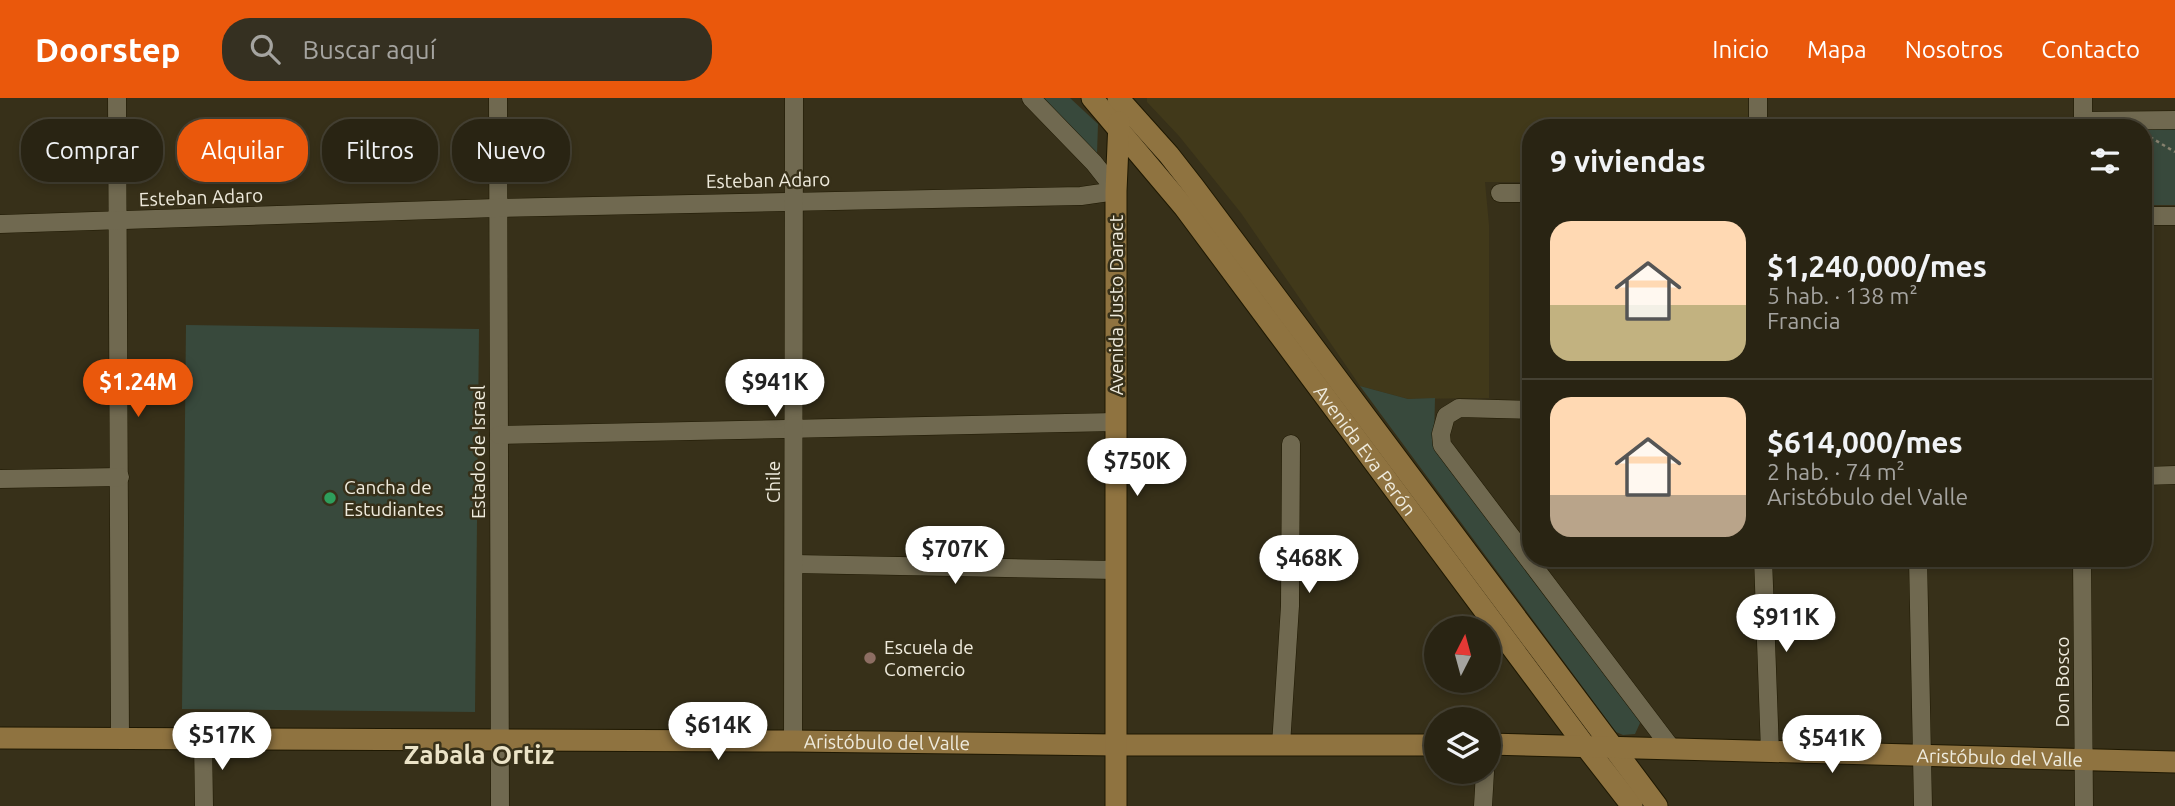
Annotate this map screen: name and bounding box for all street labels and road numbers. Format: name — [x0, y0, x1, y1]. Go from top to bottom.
street label: Esteban Adaro — [706, 168, 830, 192]
street label: Esteban Adaro — [138, 184, 264, 210]
street label: Avenida Justo Daract — [1105, 214, 1127, 395]
street label: Avenida Eva Perón — [1309, 381, 1421, 520]
street label: Estado de Israel — [467, 385, 489, 519]
street label: Chile — [762, 461, 784, 503]
street label: Don Bosco — [2051, 636, 2073, 728]
street label: Aristóbulo del Valle — [804, 730, 970, 754]
street label: Aristóbulo del Valle — [1916, 744, 2083, 771]

